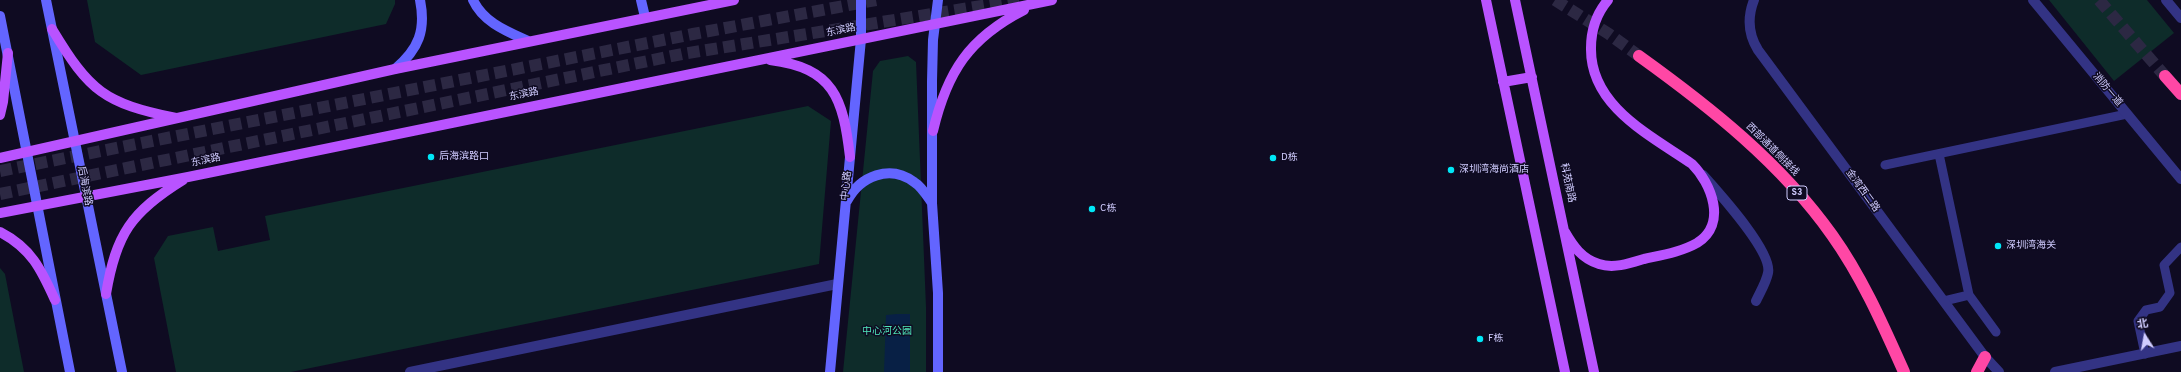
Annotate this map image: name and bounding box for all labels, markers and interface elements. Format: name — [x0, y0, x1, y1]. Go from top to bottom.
street label: 东滨路 — [825, 22, 857, 40]
street label: 消防一道 — [2090, 71, 2124, 109]
street label: 东滨路 — [508, 86, 540, 104]
street label: 西部通道侧接线 — [1743, 121, 1801, 179]
place label: 后海滨路口 — [439, 151, 489, 163]
street label: 东滨路 — [190, 152, 222, 170]
marker: 后海滨路口 — [426, 152, 436, 162]
place label: D栋 — [1281, 152, 1298, 164]
marker: D栋 — [1268, 153, 1278, 163]
street label: 科苑南路 — [1557, 162, 1577, 204]
place label: 深圳湾海尚酒店 — [1459, 164, 1529, 176]
street label: 后海滨路 — [74, 165, 94, 207]
marker: 深圳湾海尚酒店 — [1446, 165, 1456, 175]
street label: 金湾西二路 — [1842, 167, 1882, 215]
street label: 中心路 — [839, 170, 855, 202]
road number: S3 — [1787, 186, 1807, 200]
place label: C栋 — [1100, 203, 1116, 215]
marker: C栋 — [1087, 204, 1097, 214]
place label: 深圳湾海关 — [2006, 240, 2056, 252]
marker: 深圳湾海关 — [1993, 241, 2003, 251]
north arrow — [2125, 316, 2165, 356]
text: 北 — [2136, 316, 2149, 332]
park label: 中心河公园 — [862, 326, 912, 338]
place label: F栋 — [1488, 333, 1504, 345]
marker: F栋 — [1475, 334, 1485, 344]

